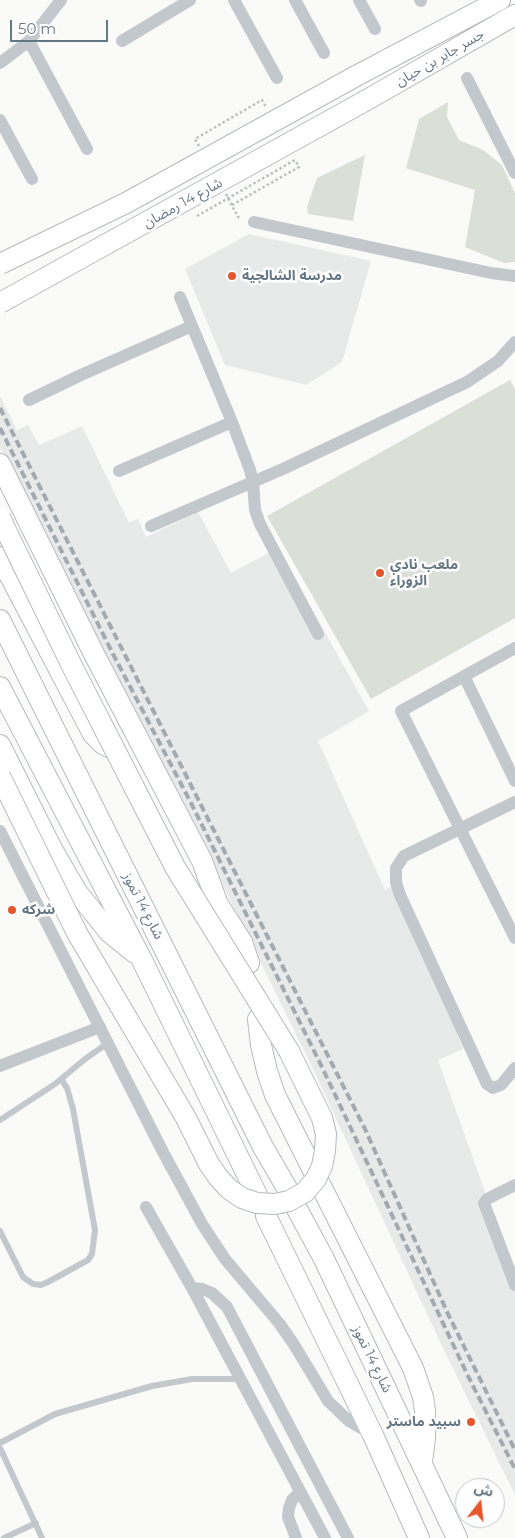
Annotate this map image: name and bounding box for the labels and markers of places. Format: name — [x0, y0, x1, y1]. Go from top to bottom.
place label: مدرسة الشالجية — [242, 268, 342, 284]
marker: مدرسة الشالجية — [226, 270, 238, 282]
place label: ملعب نادي الزوراء — [390, 557, 458, 590]
marker: ملعب نادي الزوراء — [374, 567, 386, 579]
place label: شركه — [22, 902, 55, 918]
marker: شركه — [6, 904, 18, 916]
place label: سبيد ماستر — [387, 1414, 461, 1430]
marker: سبيد ماستر — [465, 1416, 477, 1428]

